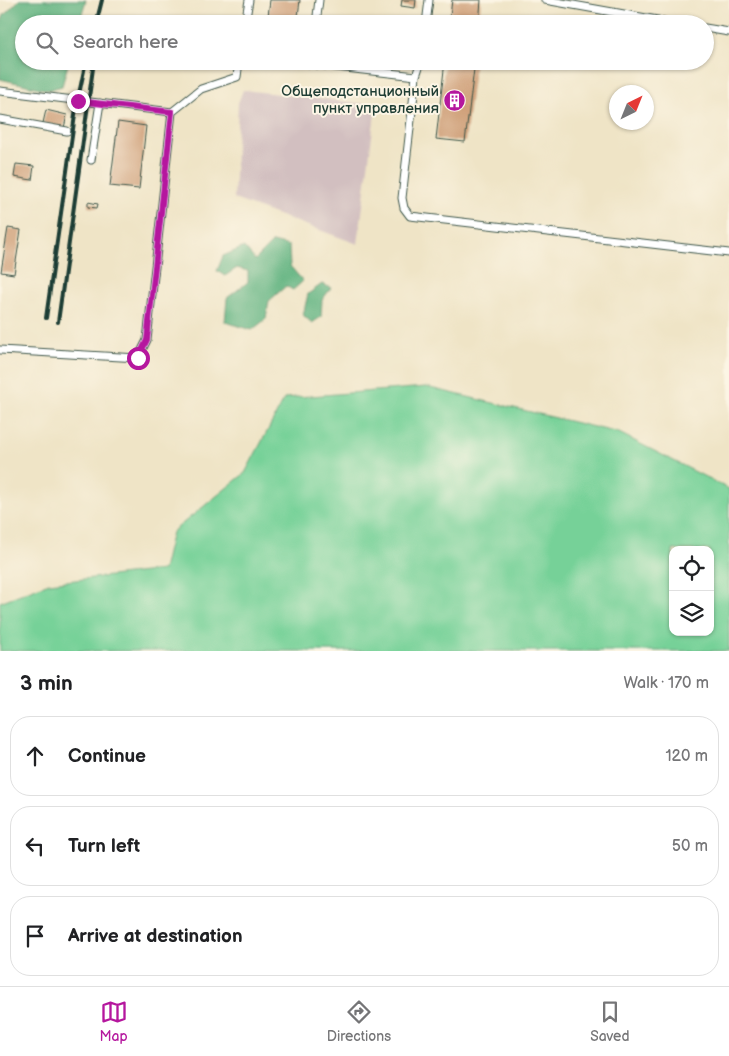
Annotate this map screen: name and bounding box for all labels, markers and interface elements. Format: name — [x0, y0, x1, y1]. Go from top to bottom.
search box — [15, 15, 714, 70]
icon: search — [33, 29, 61, 57]
text: Search here — [73, 31, 178, 54]
place label: Общеподстанционный пункт управления — [281, 82, 439, 118]
north arrow — [609, 85, 654, 130]
building icon: Общеподстанционный пункт управления — [443, 88, 467, 112]
route end — [67, 90, 90, 113]
route start — [127, 347, 150, 370]
map controls — [669, 546, 714, 636]
button: locate — [669, 546, 714, 591]
button: layers — [669, 591, 714, 636]
text: 3 min — [20, 671, 73, 696]
text: Walk · 170 m — [623, 674, 709, 693]
icon: ahead — [21, 742, 49, 770]
text: Continue — [68, 745, 146, 768]
text: 120 m — [665, 747, 708, 766]
icon: left — [21, 832, 49, 860]
text: Turn left — [68, 835, 140, 858]
text: 50 m — [672, 837, 708, 856]
icon: arrive — [21, 922, 49, 950]
text: Arrive at destination — [68, 925, 243, 948]
tab: Map — [100, 998, 128, 1045]
tab: Directions — [327, 998, 391, 1045]
tab: Saved — [590, 998, 629, 1045]

